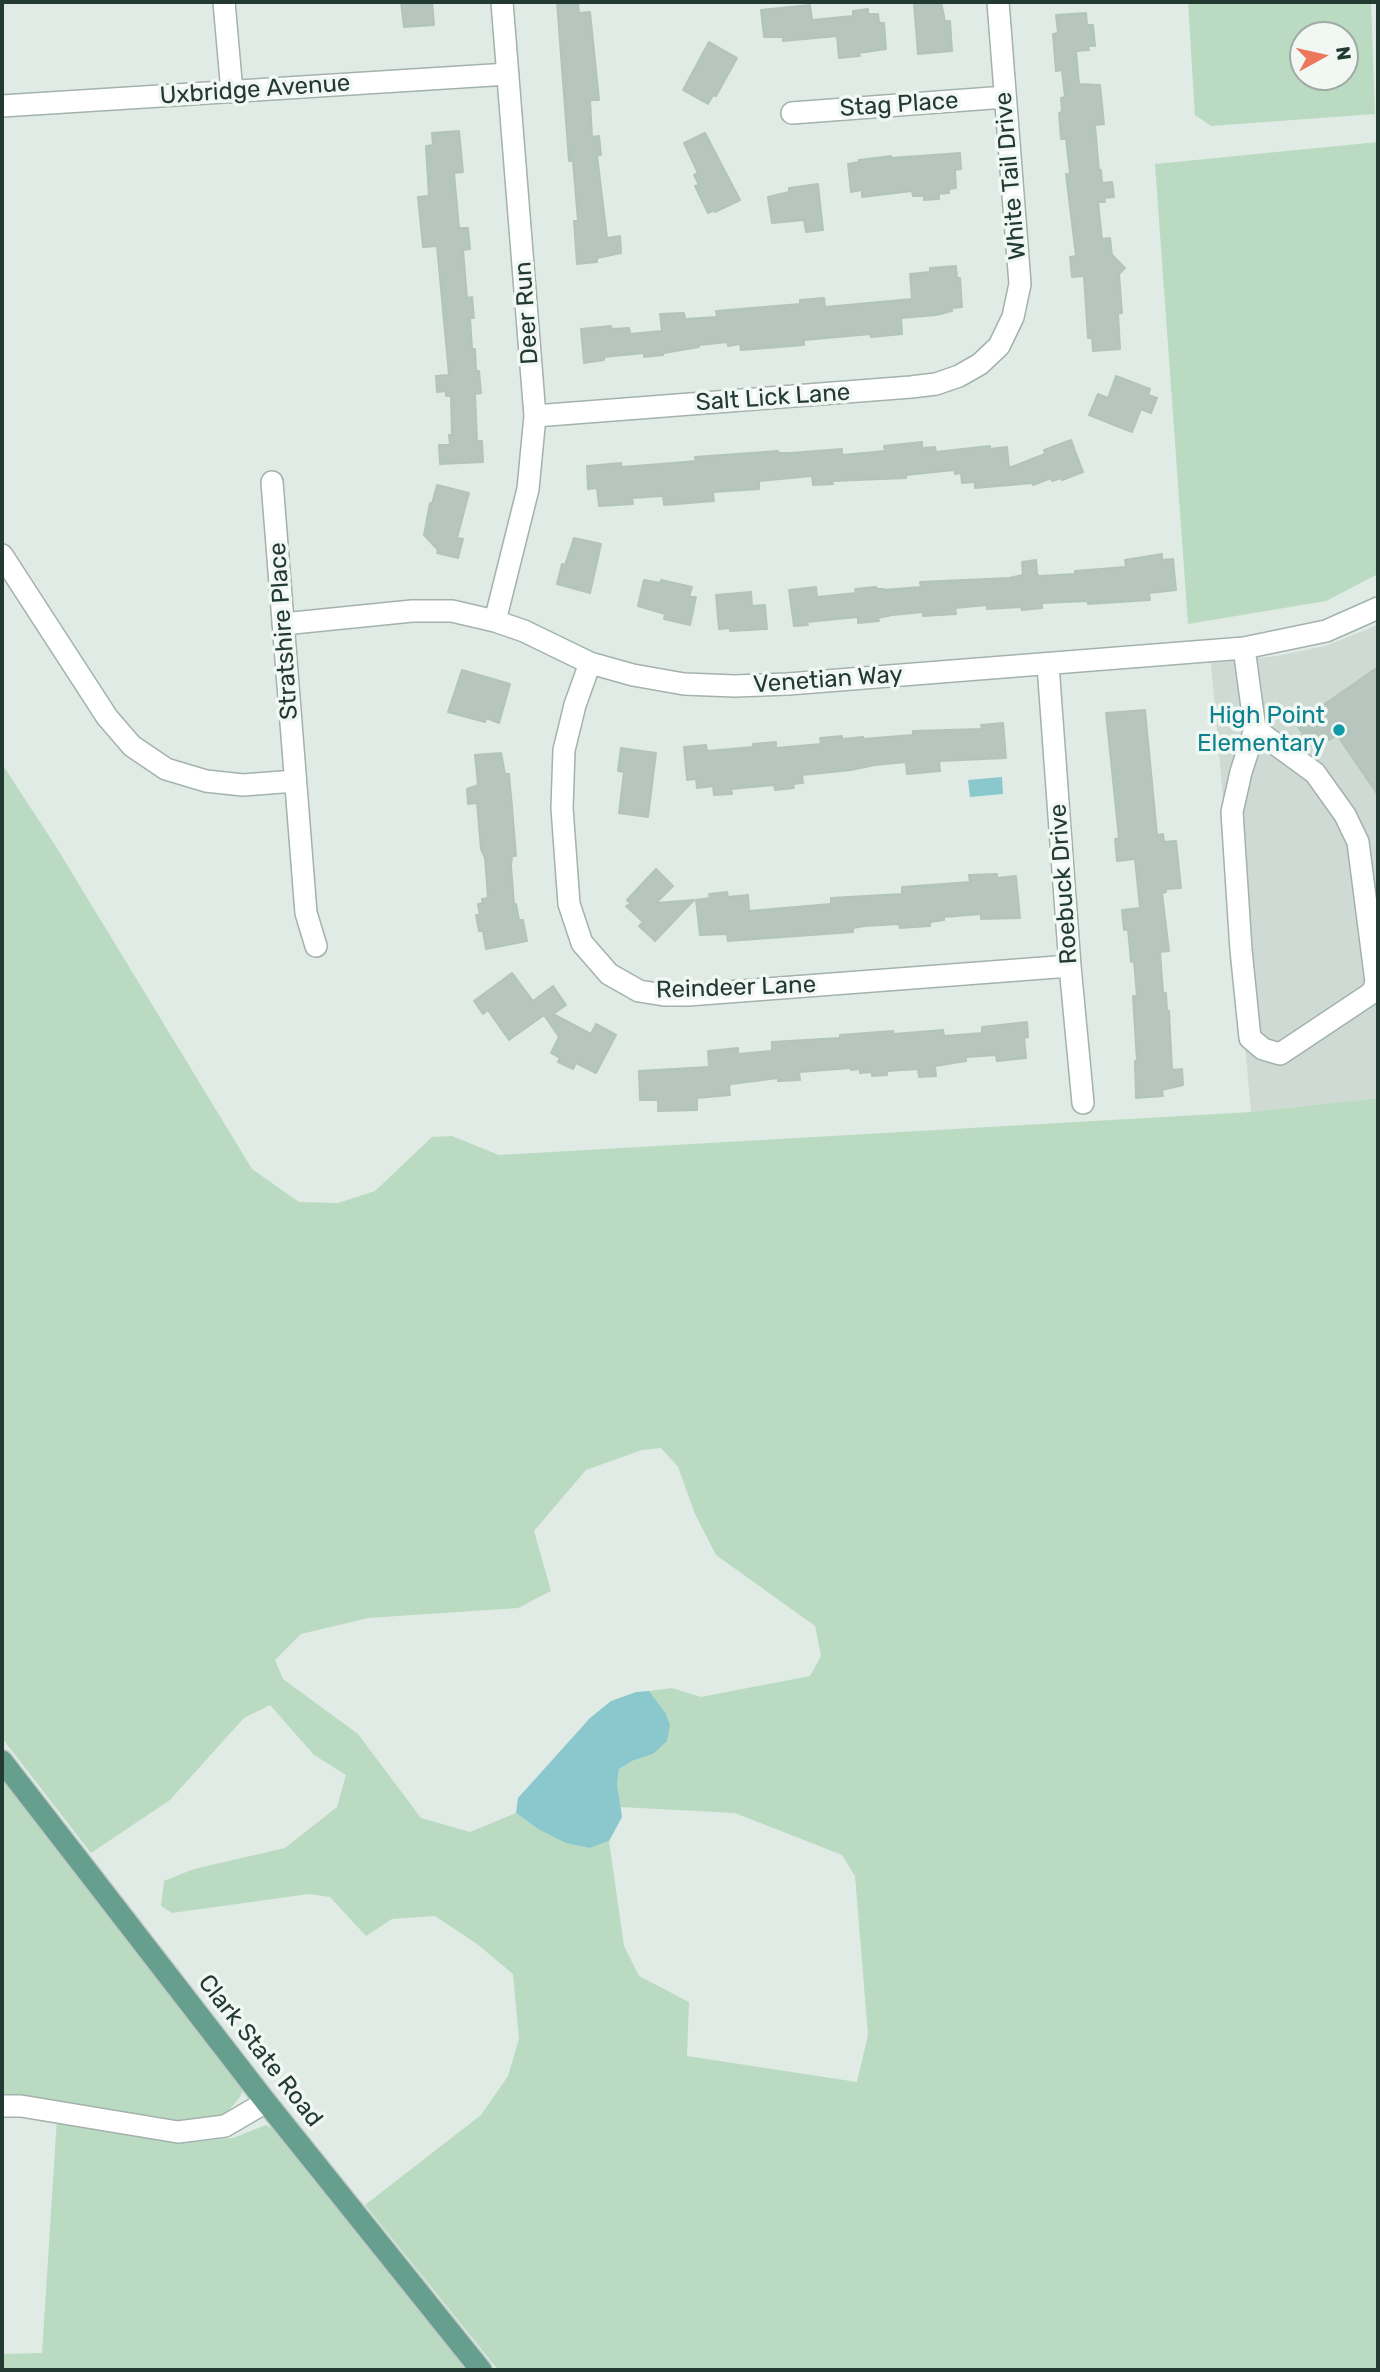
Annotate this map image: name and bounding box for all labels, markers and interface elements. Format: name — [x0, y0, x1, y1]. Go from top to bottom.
north arrow — [1289, 21, 1359, 91]
text: N — [1331, 45, 1356, 62]
street label: Uxbridge Avenue — [159, 69, 351, 111]
street label: Stag Place — [839, 86, 959, 124]
street label: White Tail Drive — [989, 91, 1033, 261]
street label: Deer Run — [509, 261, 545, 365]
street label: Salt Lick Lane — [695, 378, 851, 418]
street label: Stratshire Place — [263, 541, 305, 721]
street label: Venetian Way — [752, 660, 904, 700]
place label: High Point Elementary — [1197, 702, 1325, 758]
marker: High Point Elementary — [1331, 722, 1347, 738]
street label: Roebuck Drive — [1044, 803, 1084, 965]
street label: Reindeer Lane — [655, 971, 817, 1005]
street label: Clark State Road — [192, 1969, 328, 2133]

